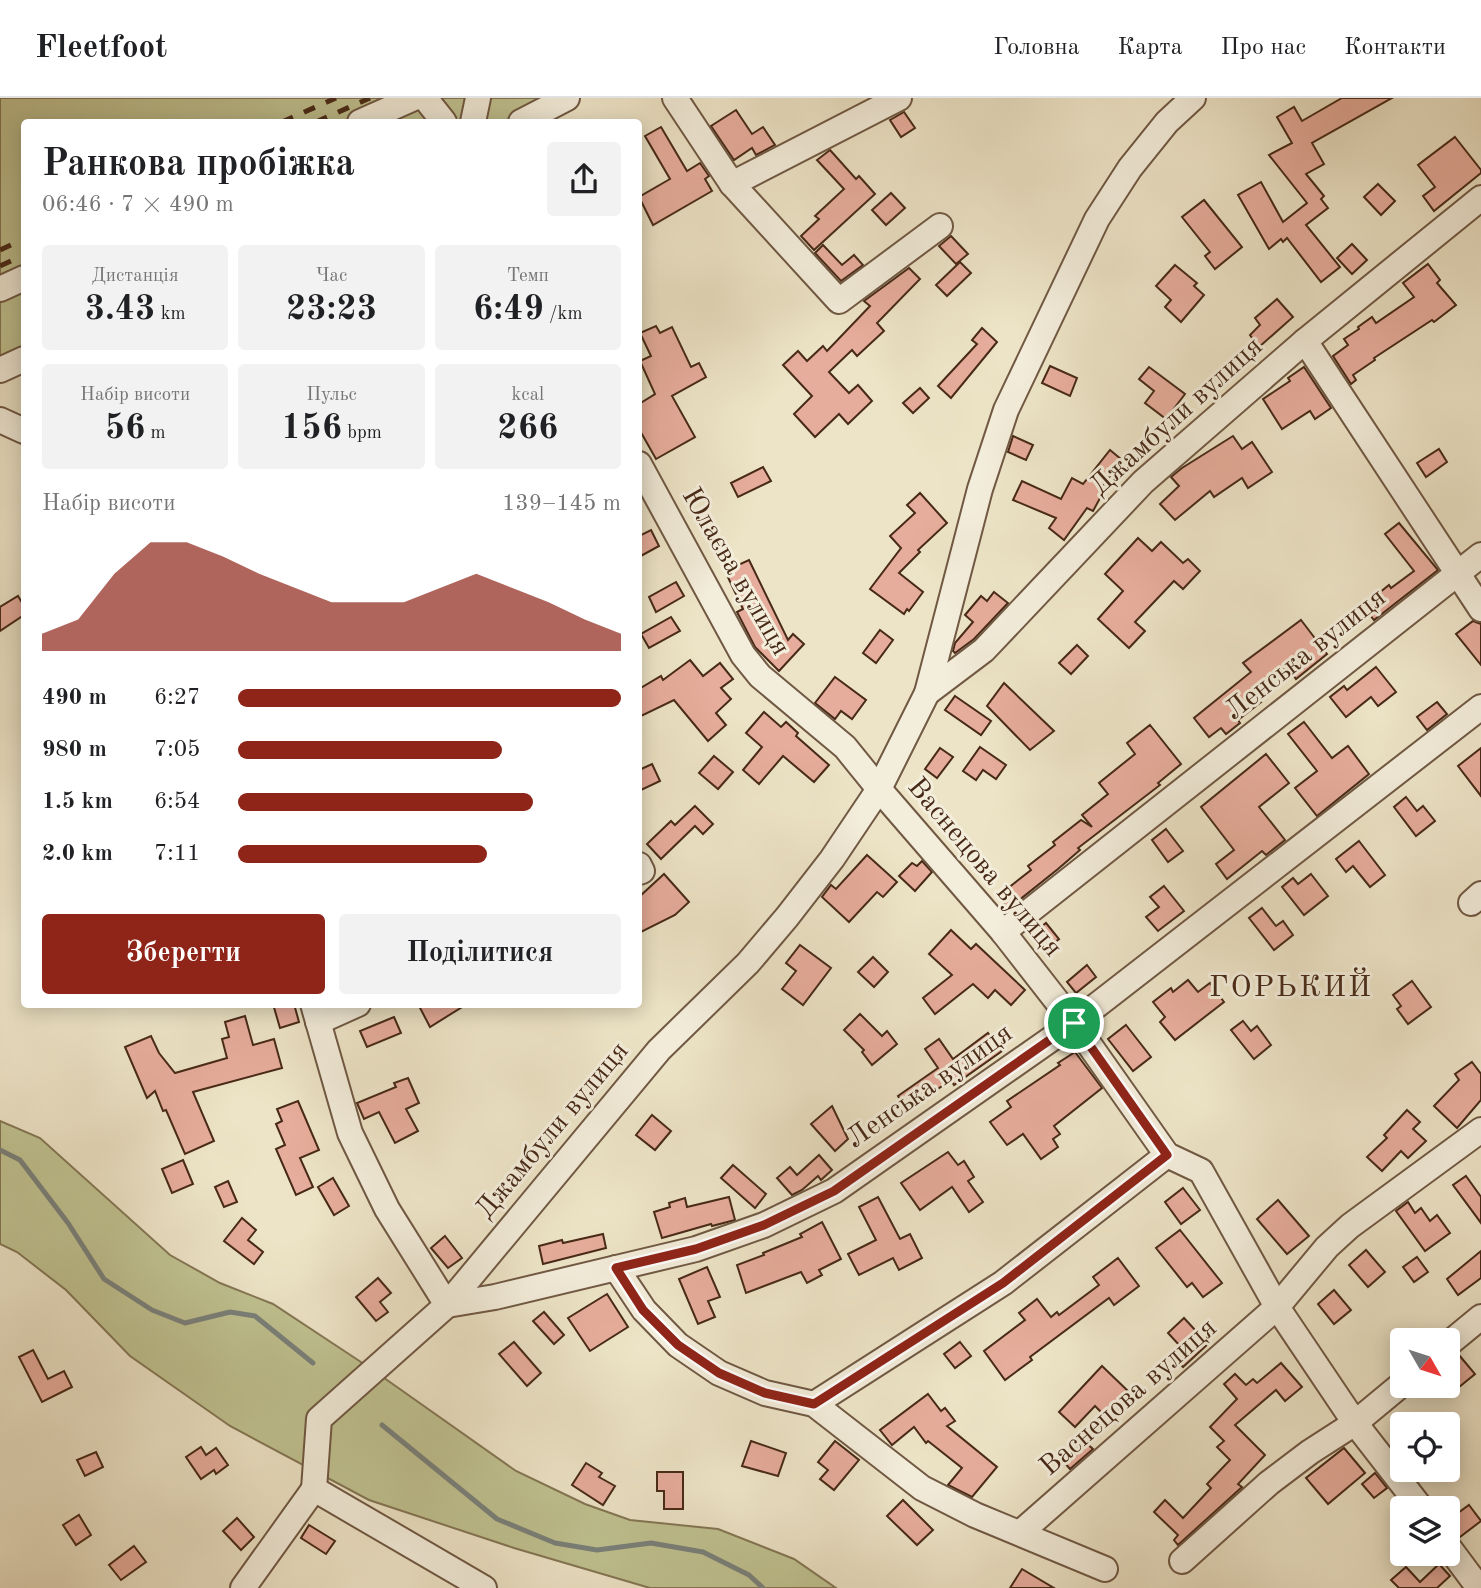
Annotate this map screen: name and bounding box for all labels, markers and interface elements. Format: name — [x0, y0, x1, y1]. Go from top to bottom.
text: Fleetfoot — [35, 32, 167, 65]
text: Головна — [993, 36, 1080, 60]
text: Карта — [1118, 36, 1183, 60]
text: Про нас — [1221, 36, 1306, 60]
text: Контакти — [1344, 36, 1446, 60]
button: share — [547, 142, 621, 216]
text: Ранкова пробіжка — [42, 146, 355, 184]
text: 06:46 · 7 × 490 m — [42, 193, 234, 216]
text: Дистанція — [92, 267, 179, 286]
text: Час — [316, 267, 347, 286]
text: Темп — [507, 267, 549, 286]
text: 3.43 — [85, 292, 155, 327]
text: 23:23 — [286, 292, 377, 327]
text: 6:49 — [473, 292, 544, 327]
text: km — [155, 305, 186, 324]
text: /km — [544, 305, 583, 324]
street label: Джамбули вулиця — [1086, 333, 1268, 501]
text: Набір висоти — [80, 386, 190, 405]
text: Пульс — [306, 386, 357, 405]
text: kcal — [511, 386, 544, 405]
text: 56 — [105, 411, 145, 446]
text: 156 — [281, 411, 342, 446]
text: 266 — [497, 411, 558, 446]
text: m — [145, 424, 166, 443]
text: bpm — [342, 424, 382, 443]
street label: Юлаєва вулиця — [676, 483, 794, 661]
text: Набір висоти — [42, 492, 176, 515]
text: 139–145 m — [502, 492, 621, 515]
street label: Ленська вулиця — [1220, 584, 1392, 726]
text: 490 m — [42, 686, 107, 709]
text: 6:27 — [154, 686, 200, 709]
text: 980 m — [42, 738, 107, 761]
text: 7:05 — [154, 738, 200, 761]
street label: Васнецова вулиця — [901, 773, 1067, 963]
text: 1.5 km — [42, 790, 113, 813]
text: 6:54 — [154, 790, 200, 813]
text: 2.0 km — [42, 842, 113, 865]
text: 7:11 — [154, 842, 200, 865]
button: Зберегти — [42, 914, 325, 994]
button: Поділитися — [339, 914, 621, 994]
district label: ГОРЬКИЙ — [1209, 967, 1373, 1003]
pin — [1044, 993, 1104, 1053]
icon: arrive — [1055, 1004, 1093, 1042]
street label: Ленська вулиця — [842, 1020, 1018, 1154]
street label: Джамбули вулиця — [471, 1037, 635, 1225]
street label: Васнецова вулиця — [1035, 1314, 1223, 1482]
north arrow — [1390, 1328, 1460, 1398]
map controls — [1390, 1328, 1460, 1566]
button: locate — [1390, 1412, 1460, 1482]
button: layers — [1390, 1496, 1460, 1566]

